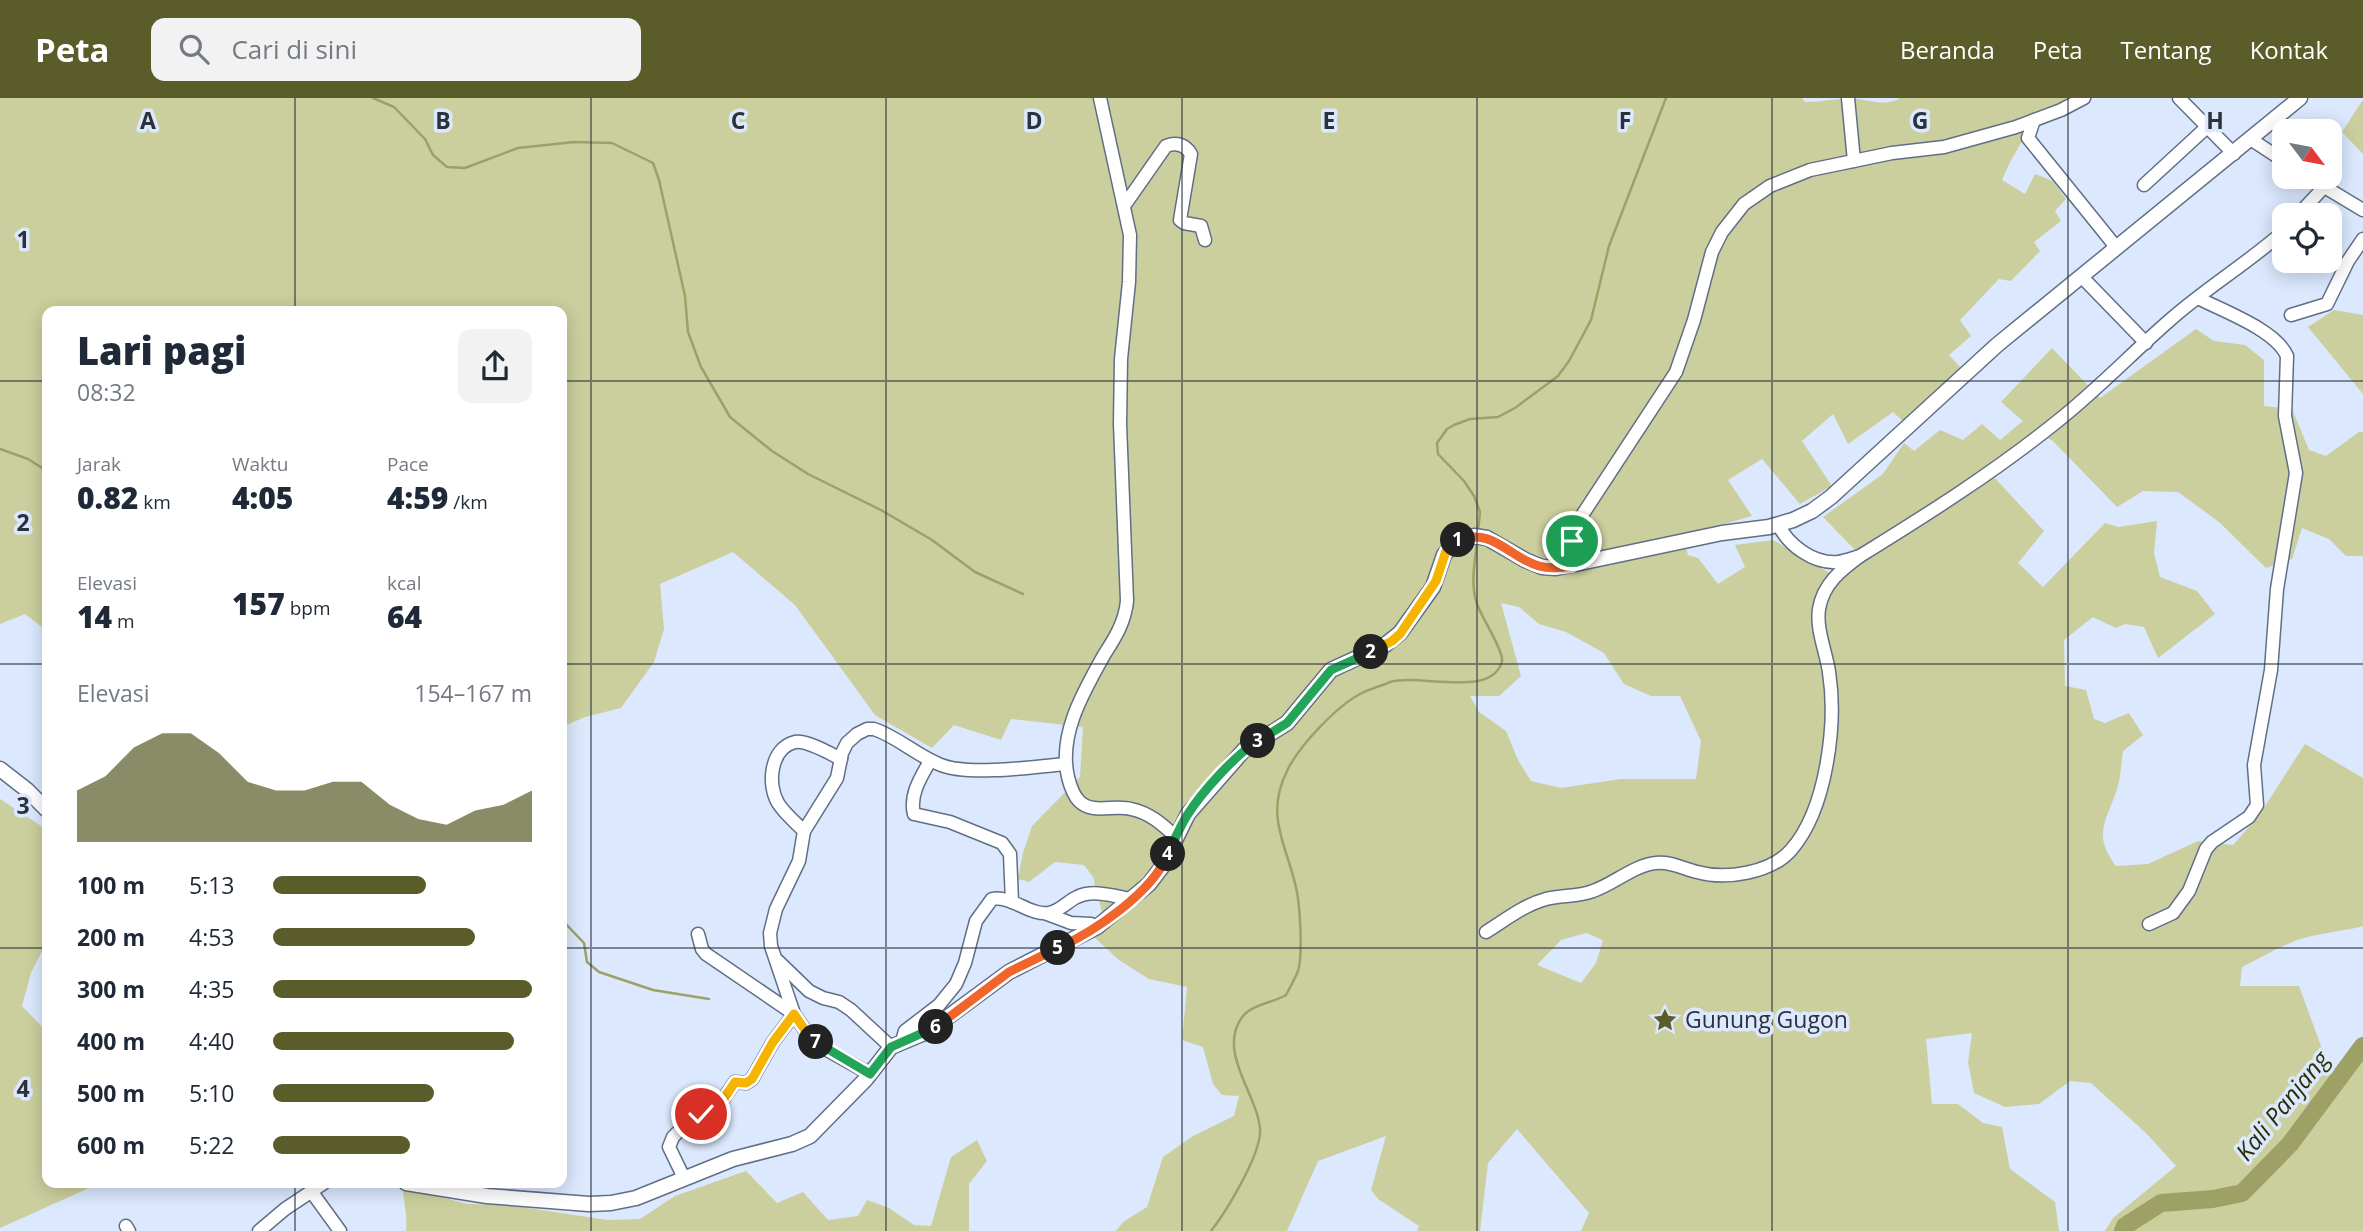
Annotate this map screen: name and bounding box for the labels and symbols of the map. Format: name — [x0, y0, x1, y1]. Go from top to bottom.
text: A — [140, 104, 156, 136]
text: B — [435, 104, 451, 136]
text: C — [731, 104, 745, 136]
text: D — [1025, 104, 1043, 136]
text: E — [1323, 104, 1335, 136]
text: F — [1619, 104, 1631, 136]
text: G — [1912, 104, 1928, 136]
text: H — [2206, 104, 2224, 136]
north arrow — [2272, 119, 2342, 189]
text: 1 — [16, 223, 30, 255]
text: 2 — [16, 506, 30, 538]
pin — [1542, 511, 1602, 571]
pin: 1 — [1440, 522, 1476, 558]
pin: 2 — [1354, 634, 1388, 670]
pin: 3 — [1240, 724, 1276, 758]
text: 3 — [16, 789, 30, 821]
pin: 4 — [1150, 836, 1186, 872]
pin: 5 — [1040, 930, 1076, 966]
place label: Gunung Gugon — [1685, 1003, 1848, 1035]
place icon: Gunung Gugon — [1651, 1006, 1679, 1034]
pin: 6 — [918, 1010, 954, 1044]
pin: 7 — [798, 1024, 834, 1060]
water label: Kali Panjang — [2227, 1042, 2337, 1167]
text: 4 — [16, 1072, 30, 1104]
pin — [671, 1084, 731, 1144]

